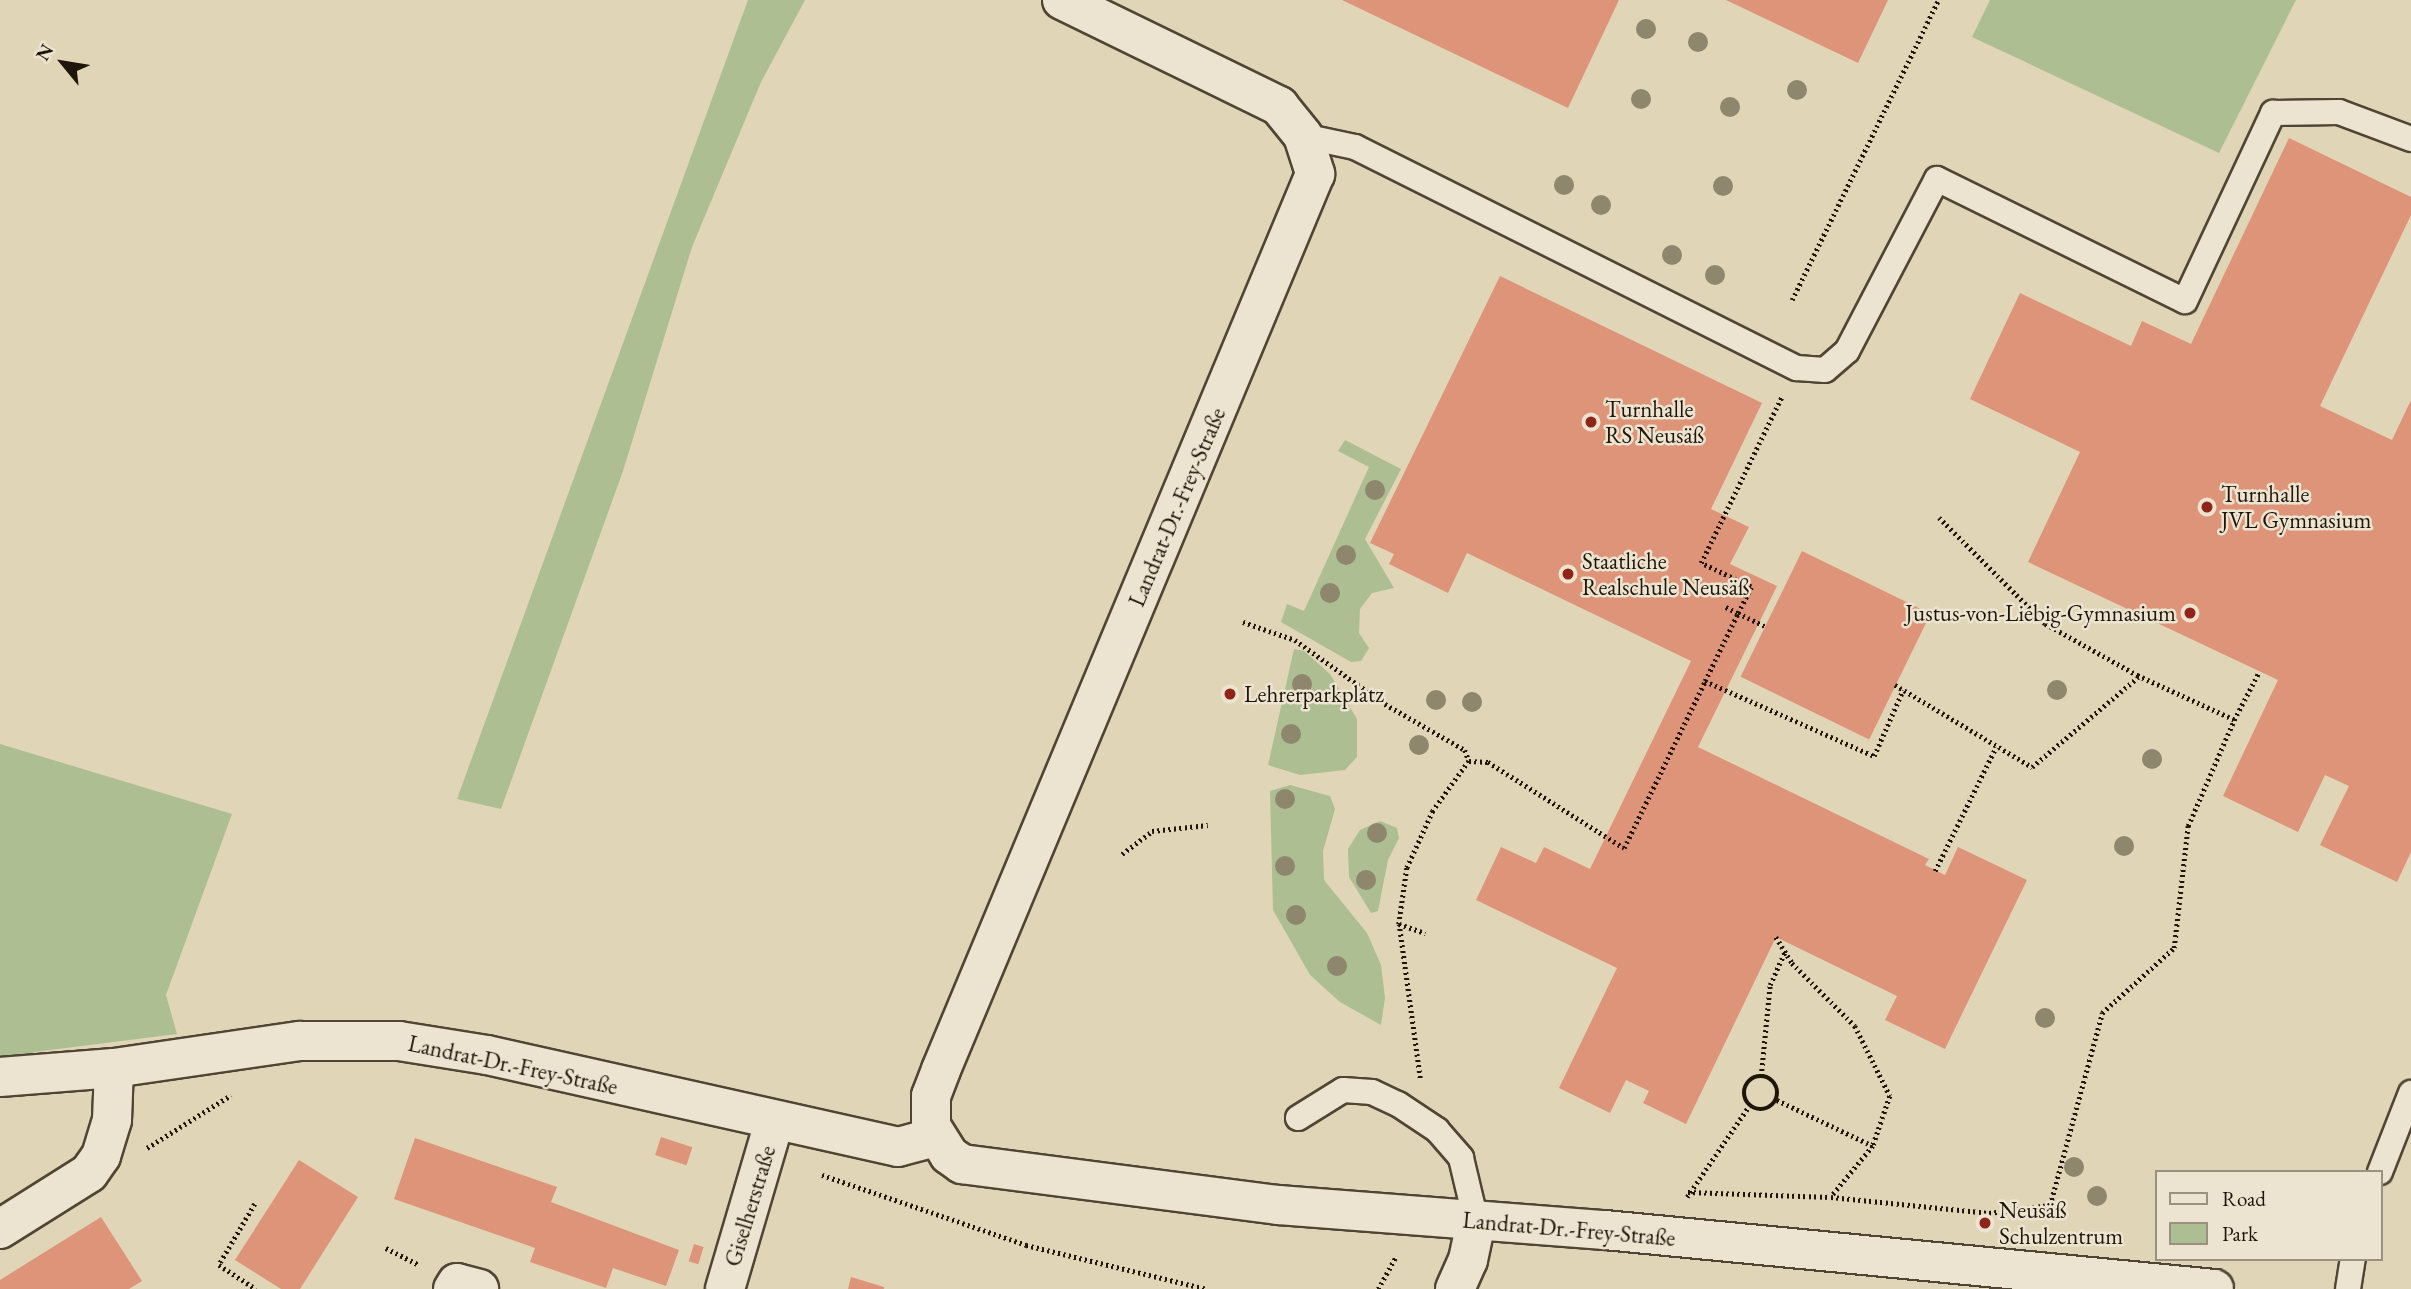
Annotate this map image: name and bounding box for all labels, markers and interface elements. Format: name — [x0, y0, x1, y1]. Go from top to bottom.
north arrow — [28, 28, 98, 98]
text: N — [30, 39, 59, 65]
place label: Turnhalle RS Neusäß — [1605, 395, 1704, 449]
street label: Landrat-Dr.-Frey-Straße — [1123, 403, 1231, 611]
marker: Turnhalle RS Neusäß — [1583, 414, 1599, 430]
place label: Turnhalle JVL Gymnasium — [2221, 480, 2371, 534]
marker: Turnhalle JVL Gymnasium — [2199, 499, 2215, 515]
place label: Staatliche Realschule Neusäß — [1582, 547, 1749, 601]
marker: Staatliche Realschule Neusäß — [1560, 566, 1576, 582]
place label: Justus-von-Liebig-Gymnasium — [1905, 599, 2176, 627]
marker: Justus-von-Liebig-Gymnasium — [2182, 605, 2198, 621]
place label: Lehrerparkplatz — [1244, 680, 1384, 708]
marker: Lehrerparkplatz — [1222, 686, 1238, 702]
street label: Landrat-Dr.-Frey-Straße — [406, 1029, 620, 1101]
street label: Giselherstraße — [719, 1142, 781, 1270]
legend — [2156, 1170, 2383, 1261]
text: Road — [2222, 1185, 2266, 1212]
place label: Neusäß Schulzentrum — [1999, 1196, 2123, 1250]
street label: Landrat-Dr.-Frey-Straße — [1461, 1206, 1677, 1252]
marker: Neusäß Schulzentrum — [1977, 1215, 1993, 1231]
text: Park — [2222, 1220, 2258, 1247]

